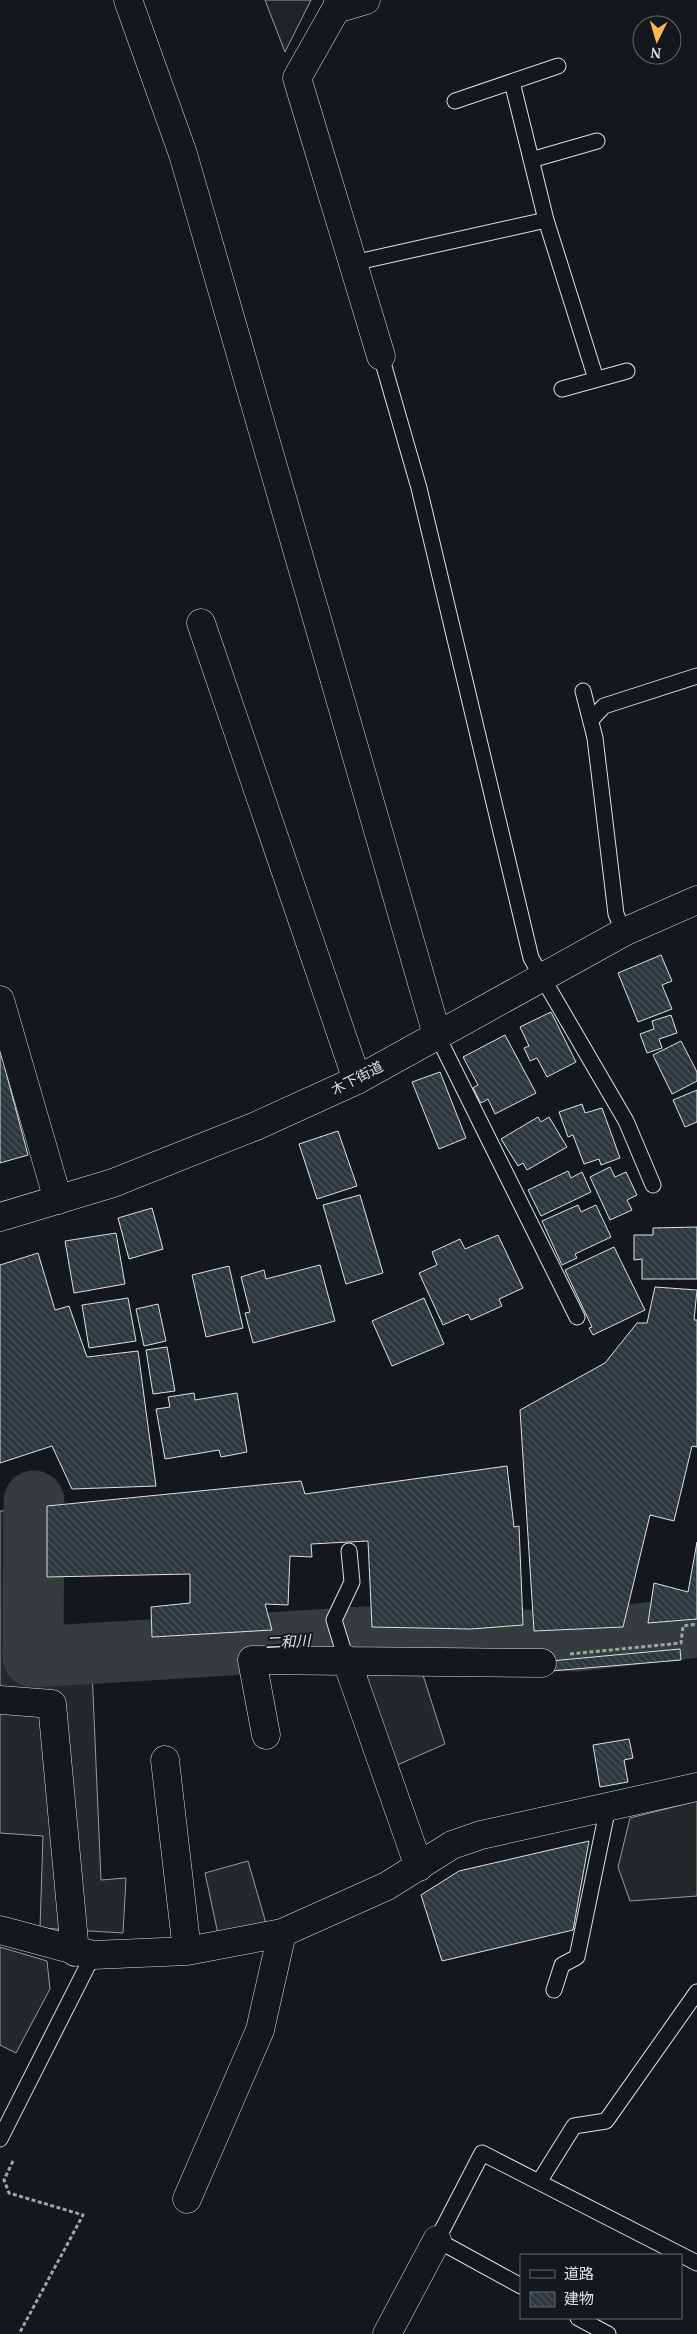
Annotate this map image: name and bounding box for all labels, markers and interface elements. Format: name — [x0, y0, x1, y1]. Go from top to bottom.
north arrow — [632, 15, 682, 65]
text: N — [649, 43, 662, 63]
street label: 木下街道 — [328, 1056, 386, 1099]
water label: 二和川 — [265, 1630, 313, 1652]
legend — [520, 2254, 682, 2319]
text: 道路 — [564, 2263, 594, 2283]
text: 建物 — [564, 2288, 594, 2308]

